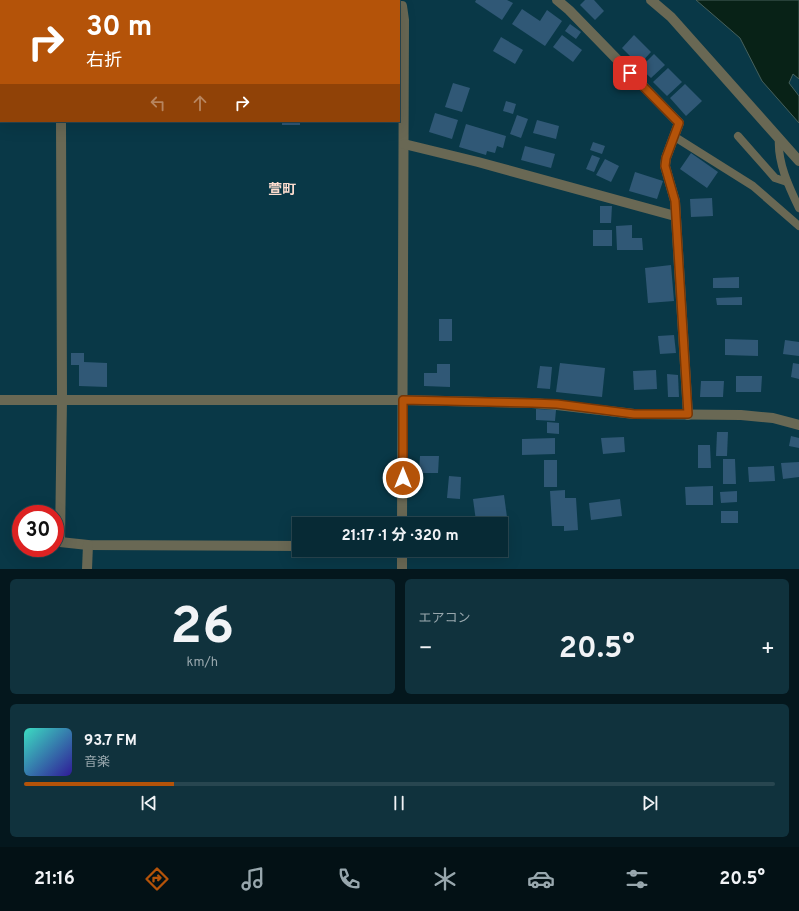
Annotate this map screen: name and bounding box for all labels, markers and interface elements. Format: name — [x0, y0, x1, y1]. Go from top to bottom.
text: 30 m — [86, 10, 152, 46]
icon: right — [20, 16, 72, 68]
text: 右折 — [86, 50, 122, 73]
pin — [613, 56, 647, 90]
icon: arrive — [619, 62, 641, 84]
icon: left — [147, 92, 169, 114]
icon: ahead — [189, 92, 211, 114]
icon: right — [231, 92, 253, 114]
district label: 萱町 — [268, 182, 296, 199]
position arrow — [382, 457, 424, 499]
speed limit sign: 30 — [12, 505, 64, 557]
text: 21:17 · 1 分 · 320 m — [341, 527, 459, 546]
text: 26 — [170, 596, 234, 662]
text: エアコン — [419, 611, 471, 627]
text: 20.5° — [559, 631, 635, 668]
text: − — [419, 636, 433, 663]
text: + — [761, 636, 775, 663]
text: km/h — [186, 655, 218, 671]
text: 93.7 FM — [84, 732, 137, 751]
text: 音楽 — [84, 755, 110, 771]
icon: previous — [138, 792, 160, 814]
icon: pause — [388, 792, 410, 814]
icon: next — [639, 792, 661, 814]
icon: directions — [143, 865, 171, 893]
icon: music — [239, 865, 267, 893]
icon: phone — [335, 865, 363, 893]
icon: climate — [431, 865, 459, 893]
icon: car — [527, 865, 555, 893]
icon: filters — [623, 865, 651, 893]
text: 21:16 — [34, 868, 75, 891]
text: 20.5° — [719, 868, 765, 891]

